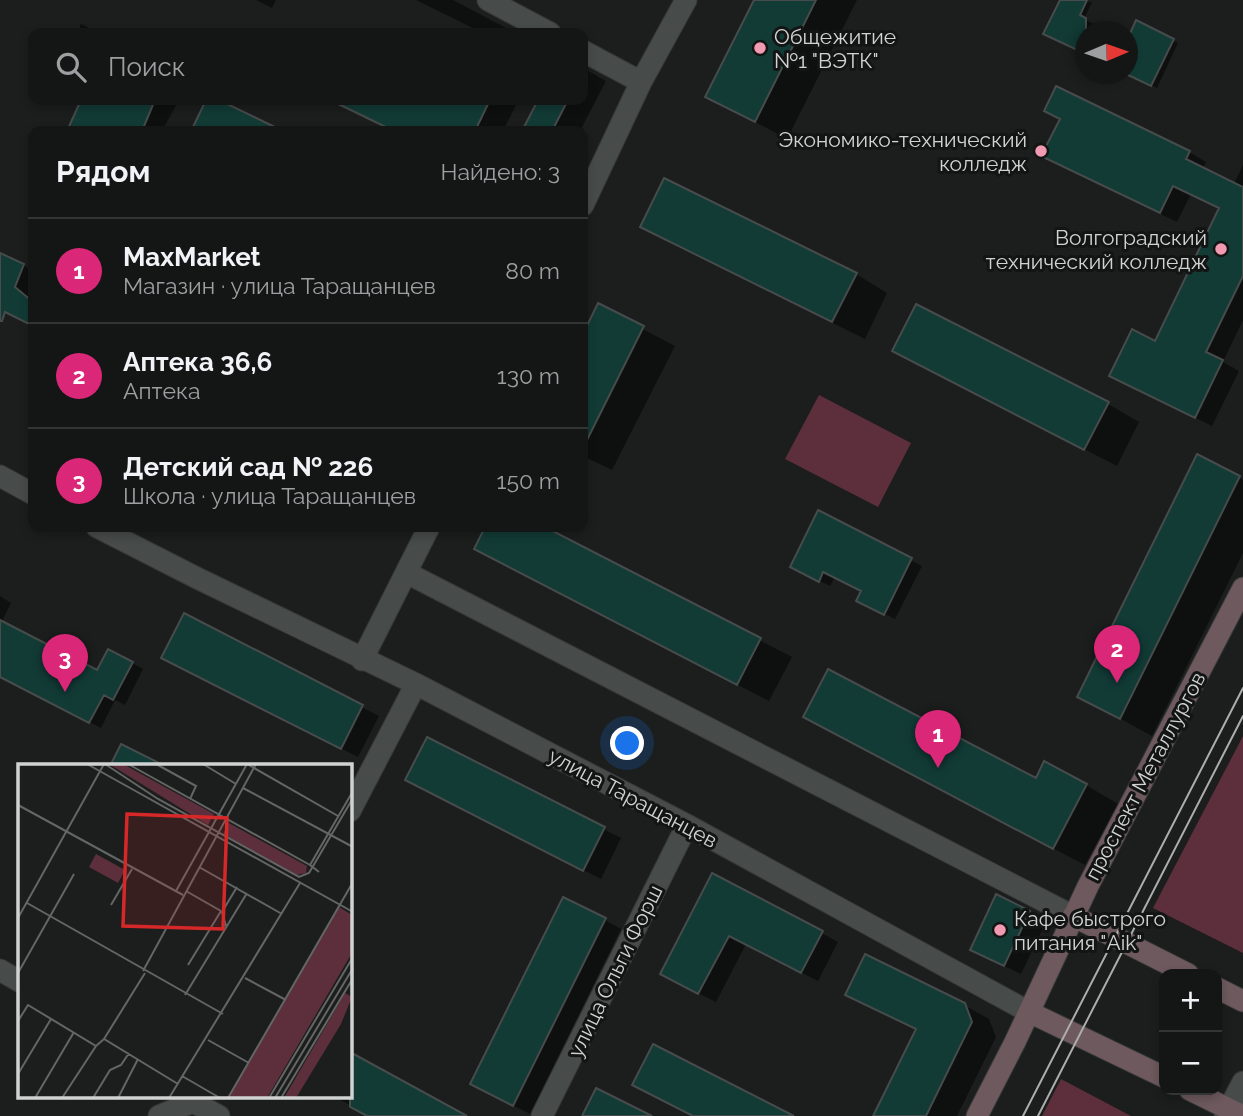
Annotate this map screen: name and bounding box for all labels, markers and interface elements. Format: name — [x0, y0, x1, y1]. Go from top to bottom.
north arrow — [1075, 21, 1138, 84]
place label: Общежитие №1 "ВЭТК" — [774, 24, 896, 73]
search box — [28, 28, 588, 105]
marker: Общежитие №1 "ВЭТК" — [752, 40, 768, 56]
icon: search — [52, 48, 90, 86]
text: Поиск — [108, 52, 185, 82]
place label: Экономико-технический колледж — [778, 127, 1027, 176]
marker: Экономико-технический колледж — [1033, 143, 1049, 159]
text: Рядом — [56, 154, 150, 189]
text: Найдено: 3 — [441, 158, 560, 185]
place label: Волгоградский технический колледж — [986, 225, 1207, 274]
marker: Волгоградский технический колледж — [1213, 241, 1229, 257]
text: MaxMarket — [123, 242, 261, 272]
text: 1 — [73, 257, 85, 284]
text: 80 m — [505, 257, 560, 284]
text: Магазин · улица Таращанцев — [123, 272, 436, 299]
text: Аптека 36,6 — [123, 347, 272, 377]
text: 2 — [73, 362, 85, 389]
text: 130 m — [497, 362, 560, 389]
text: Аптека — [123, 377, 201, 404]
text: Детский сад № 226 — [123, 452, 373, 482]
text: 3 — [73, 467, 85, 494]
text: 150 m — [497, 467, 560, 494]
text: Школа · улица Таращанцев — [123, 482, 416, 509]
pin: 2 — [1094, 625, 1140, 683]
pin: 3 — [42, 634, 88, 692]
street label: проспект Металлургов — [1080, 668, 1210, 884]
pin: 1 — [915, 710, 961, 768]
your location — [610, 726, 644, 760]
street label: улица Таращанцев — [544, 743, 722, 853]
inset map — [18, 764, 352, 1098]
street label: улица Ольги Форш — [562, 881, 668, 1061]
place label: Кафе быстрого питания "Aik" — [1014, 906, 1166, 955]
marker: Кафе быстрого питания "Aik" — [992, 922, 1008, 938]
map controls — [1159, 969, 1222, 1095]
button: + — [1159, 969, 1222, 1032]
button: − — [1159, 1032, 1222, 1095]

